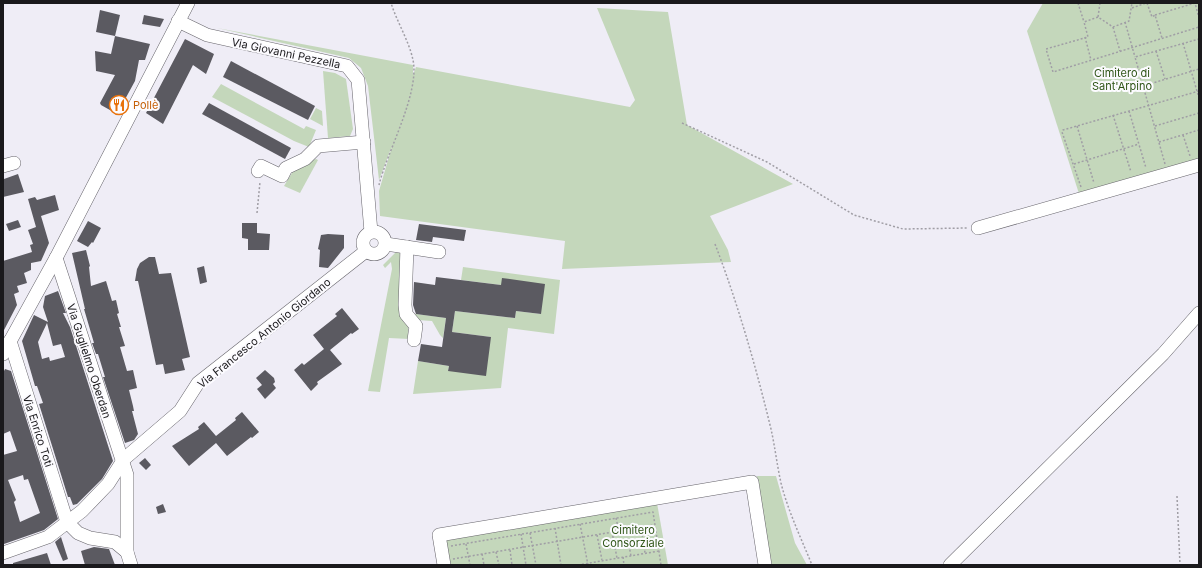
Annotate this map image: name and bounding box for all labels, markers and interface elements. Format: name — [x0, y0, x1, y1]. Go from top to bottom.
street label: Via Giovanni Pezzella — [230, 35, 342, 71]
park label: Cimitero di Sant'Arpino — [1092, 66, 1152, 93]
restaurant icon: Pollè — [108, 94, 130, 116]
place label: Pollè — [133, 98, 158, 112]
street label: Via Francesco Antonio Giordano — [195, 275, 334, 391]
street label: Via Guglielmo Oberdan — [64, 302, 114, 420]
street label: Via Enrico Toti — [20, 393, 56, 469]
park label: Cimitero Consorziale — [602, 523, 664, 550]

